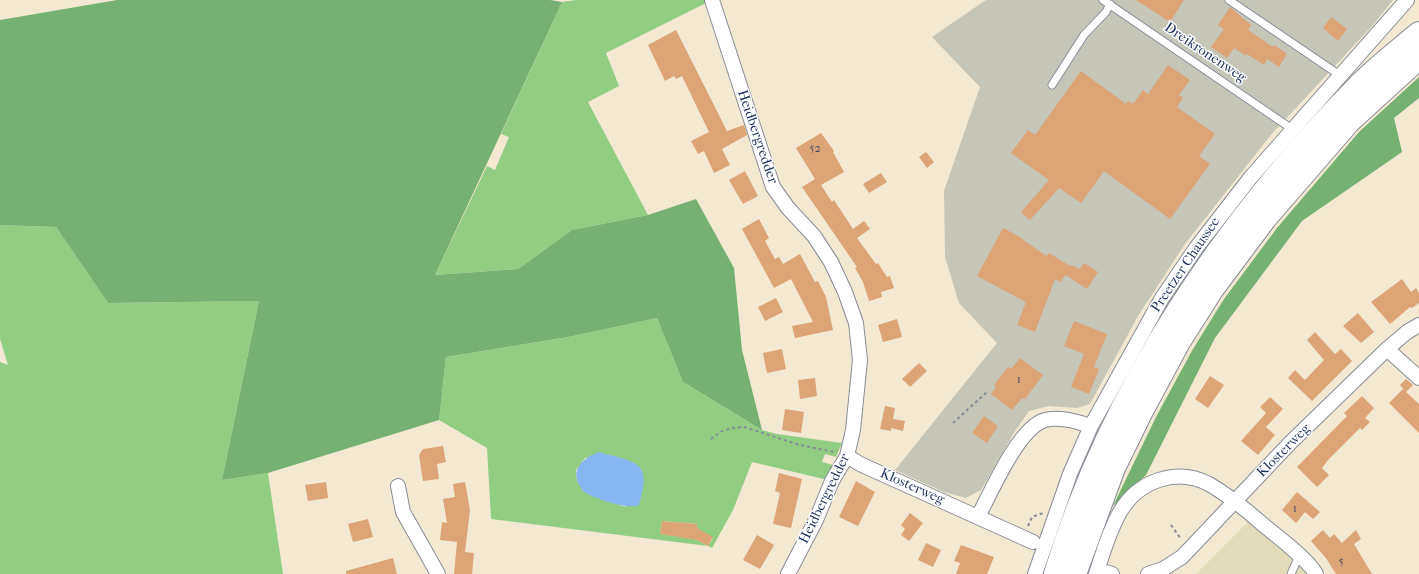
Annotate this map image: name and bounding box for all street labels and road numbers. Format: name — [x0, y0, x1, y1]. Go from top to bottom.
street label: Dreikronenweg — [1161, 19, 1249, 87]
street label: Heidbergredder — [733, 88, 781, 186]
street label: Preetzer Chaussee — [1148, 214, 1224, 316]
street label: Klosterweg — [1254, 421, 1314, 481]
street label: Heidbergredder — [796, 451, 854, 547]
street label: Klosterweg — [877, 465, 947, 509]

